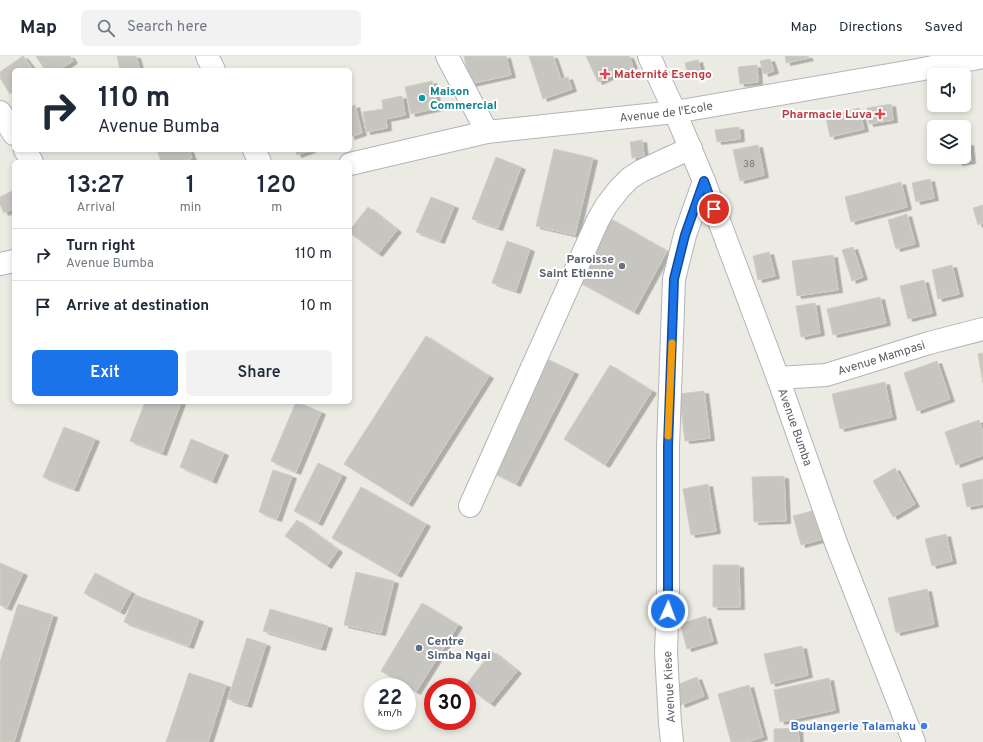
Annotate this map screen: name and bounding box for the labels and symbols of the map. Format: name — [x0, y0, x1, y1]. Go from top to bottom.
place label: Maternité Esengo — [614, 67, 712, 83]
marker: Maternité Esengo — [599, 68, 611, 80]
place label: Maison Commercial — [430, 84, 497, 114]
marker: Maison Commercial — [417, 93, 427, 103]
street label: Avenue de l'Ecole — [619, 99, 714, 127]
place label: Pharmacie Luva — [782, 107, 872, 123]
marker: Pharmacie Luva — [875, 109, 885, 119]
house number: 38 — [743, 158, 755, 171]
pin — [697, 192, 731, 226]
place label: Paroisse Saint Etienne — [539, 252, 614, 282]
marker: Paroisse Saint Etienne — [617, 261, 627, 271]
street label: Avenue Mampasi — [836, 338, 927, 380]
street label: Avenue Bumba — [773, 386, 815, 468]
position arrow — [647, 590, 689, 632]
place label: Centre Simba Ngai — [427, 634, 491, 664]
marker: Centre Simba Ngai — [414, 643, 424, 653]
street label: Avenue Kiese — [660, 650, 680, 723]
speed limit sign: 30 — [424, 678, 476, 730]
place label: Boulangerie Talamaku — [791, 719, 916, 735]
marker: Boulangerie Talamaku — [919, 721, 929, 731]

